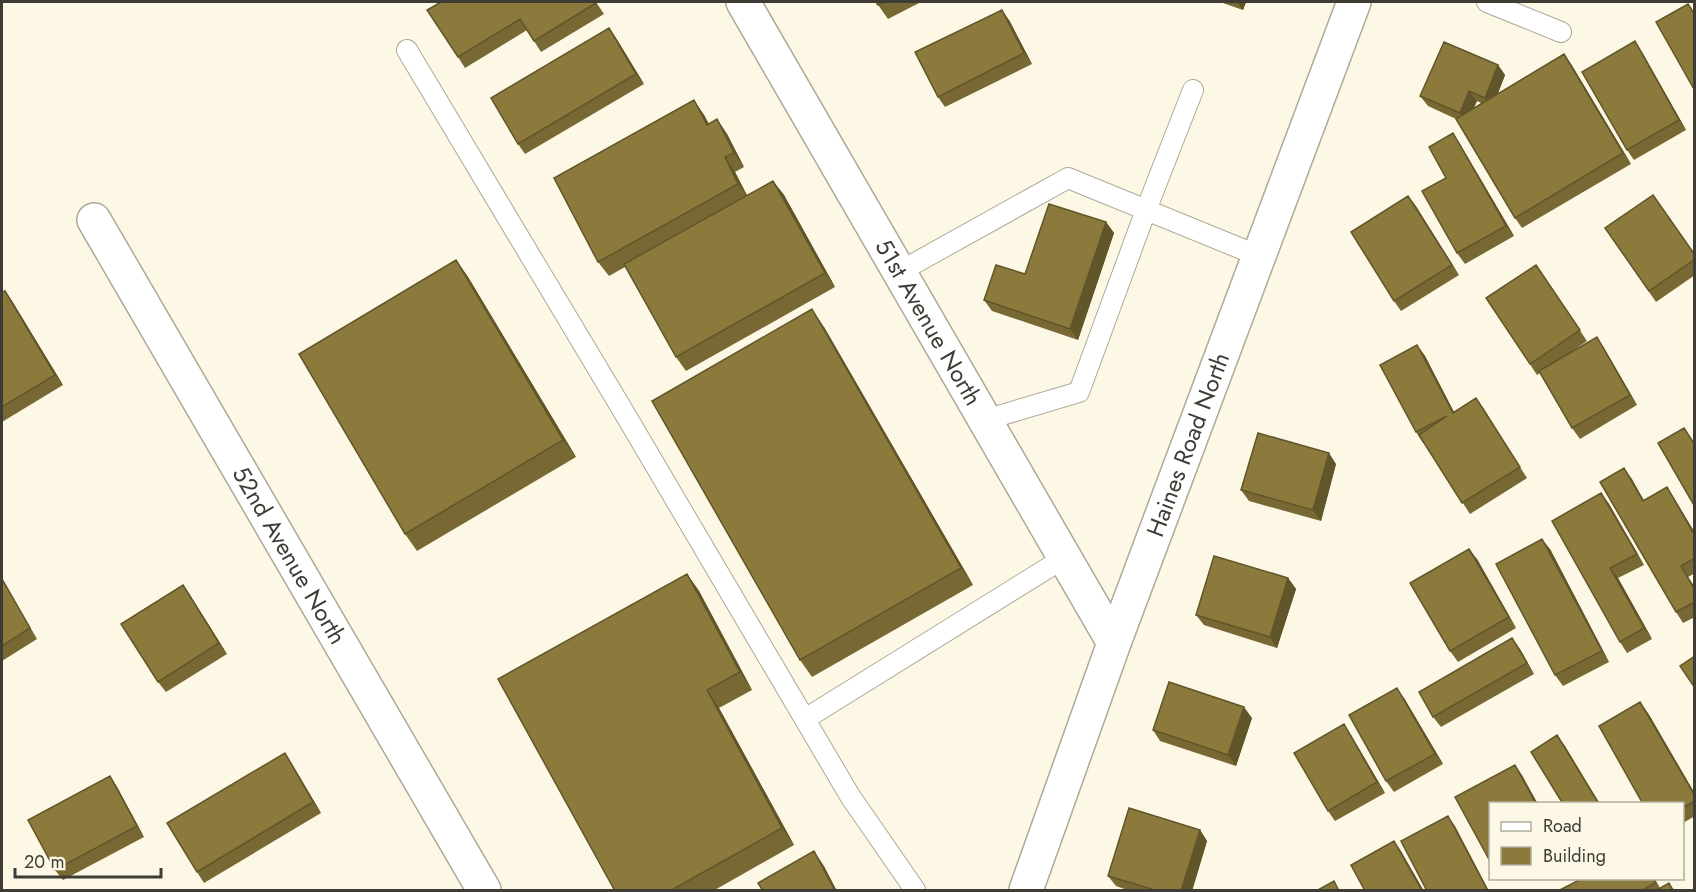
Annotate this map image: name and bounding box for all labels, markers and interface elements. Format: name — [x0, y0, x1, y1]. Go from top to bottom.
street label: 51st Avenue North — [867, 232, 991, 412]
street label: Haines Road North — [1137, 347, 1238, 542]
street label: 52nd Avenue North — [224, 459, 355, 651]
legend — [1489, 802, 1684, 880]
text: Road — [1543, 813, 1582, 839]
scale bar — [15, 841, 160, 879]
text: Building — [1543, 843, 1606, 869]
text: 20 m — [24, 849, 64, 875]

